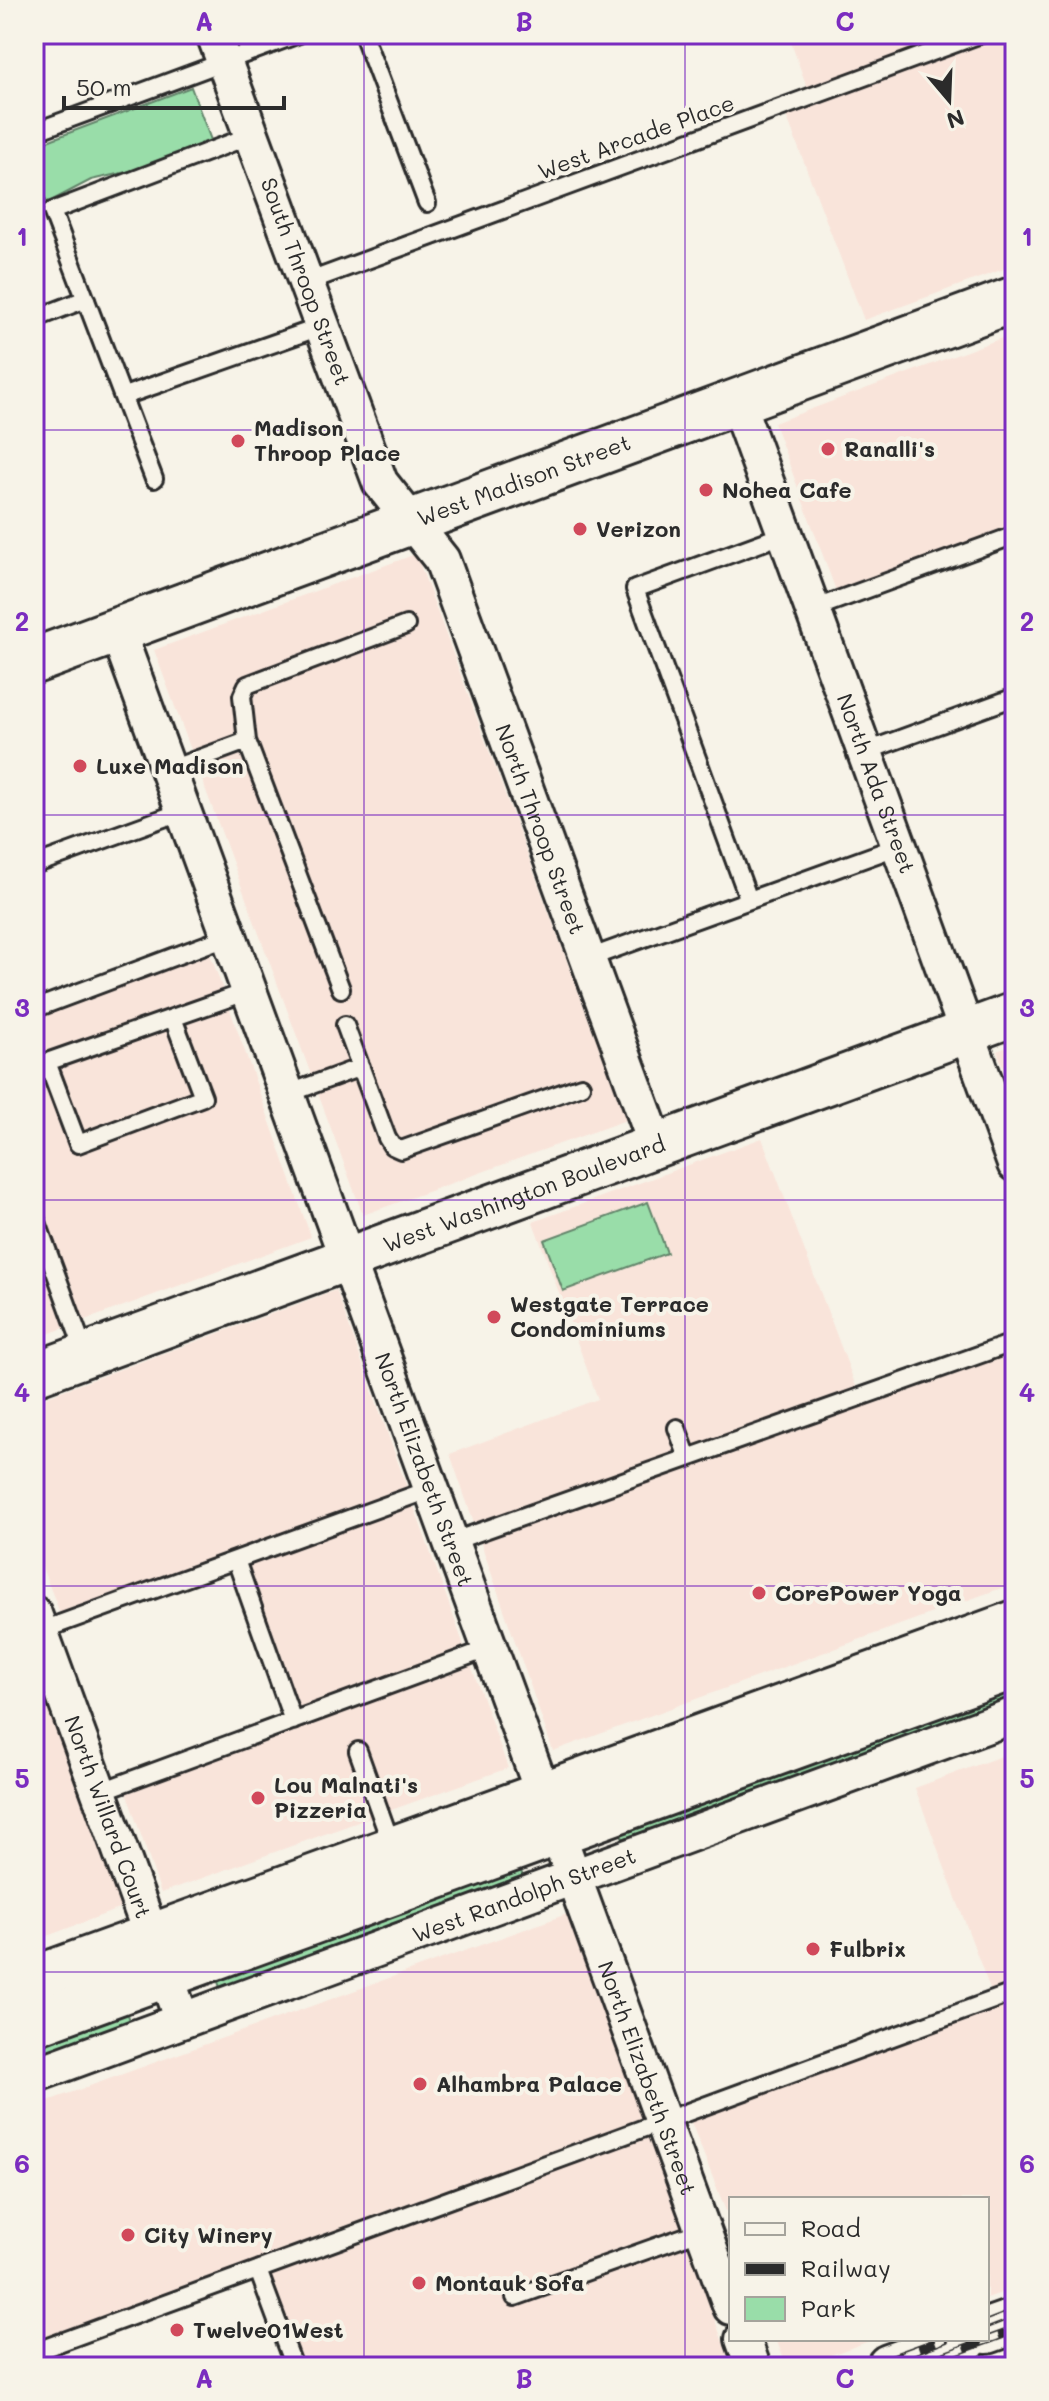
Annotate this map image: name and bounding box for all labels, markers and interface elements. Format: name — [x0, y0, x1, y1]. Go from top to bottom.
text: A — [195, 4, 213, 38]
text: B — [515, 4, 533, 38]
text: C — [835, 4, 855, 38]
scale bar — [64, 60, 284, 110]
north arrow — [909, 60, 989, 140]
text: 50 m — [76, 71, 132, 102]
street label: West Arcade Place — [534, 87, 738, 186]
text: N — [943, 103, 968, 136]
street label: South Throop Street — [255, 174, 358, 389]
text: 1 — [16, 219, 28, 253]
text: 1 — [1021, 219, 1033, 253]
place label: Madison Throop Place — [254, 413, 400, 467]
street label: West Madison Street — [413, 427, 634, 532]
marker: Madison Throop Place — [229, 432, 247, 450]
place label: Ranalli's — [844, 434, 935, 463]
marker: Ranalli's — [819, 440, 837, 458]
place label: Nohea Cafe — [722, 475, 852, 504]
marker: Nohea Cafe — [697, 481, 715, 499]
place label: Verizon — [596, 514, 681, 543]
marker: Verizon — [571, 520, 589, 538]
text: 2 — [15, 604, 29, 638]
text: 2 — [1020, 604, 1034, 638]
street label: North Ada Street — [831, 689, 923, 877]
street label: North Throop Street — [489, 720, 593, 938]
place label: Luxe Madison — [96, 751, 244, 780]
marker: Luxe Madison — [71, 757, 89, 775]
text: 3 — [14, 990, 30, 1024]
text: 3 — [1019, 990, 1035, 1024]
street label: West Washington Boulevard — [379, 1129, 669, 1259]
place label: Westgate Terrace Condominiums — [510, 1289, 709, 1343]
marker: Westgate Terrace Condominiums — [485, 1308, 503, 1326]
street label: North Elizabeth Street — [369, 1348, 481, 1590]
text: 4 — [14, 1375, 30, 1409]
text: 4 — [1019, 1375, 1035, 1409]
place label: CorePower Yoga — [775, 1578, 961, 1607]
marker: CorePower Yoga — [750, 1584, 768, 1602]
street label: North Willard Court — [58, 1711, 159, 1922]
text: 5 — [14, 1761, 30, 1795]
text: 5 — [1019, 1761, 1035, 1795]
place label: Lou Malnati's Pizzeria — [274, 1770, 418, 1824]
marker: Lou Malnati's Pizzeria — [249, 1789, 267, 1807]
street label: West Randolph Street — [408, 1840, 640, 1949]
place label: Fulbrix — [829, 1934, 906, 1963]
marker: Fulbrix — [804, 1940, 822, 1958]
street label: North Elizabeth Street — [592, 1957, 704, 2199]
place label: Alhambra Palace — [436, 2069, 622, 2098]
marker: Alhambra Palace — [411, 2075, 429, 2093]
text: 6 — [14, 2146, 30, 2180]
text: 6 — [1019, 2146, 1035, 2180]
legend — [729, 2197, 989, 2341]
text: Road — [801, 2212, 861, 2243]
place label: City Winery — [144, 2220, 273, 2249]
marker: City Winery — [119, 2226, 137, 2244]
text: Railway — [801, 2252, 891, 2283]
place label: Montauk Sofa — [435, 2268, 585, 2297]
marker: Montauk Sofa — [410, 2274, 428, 2292]
text: Park — [801, 2292, 855, 2323]
place label: Twelve01West — [193, 2315, 344, 2344]
marker: Twelve01West — [168, 2321, 186, 2339]
text: A — [195, 2361, 213, 2395]
text: B — [515, 2361, 533, 2395]
text: C — [835, 2361, 855, 2395]

